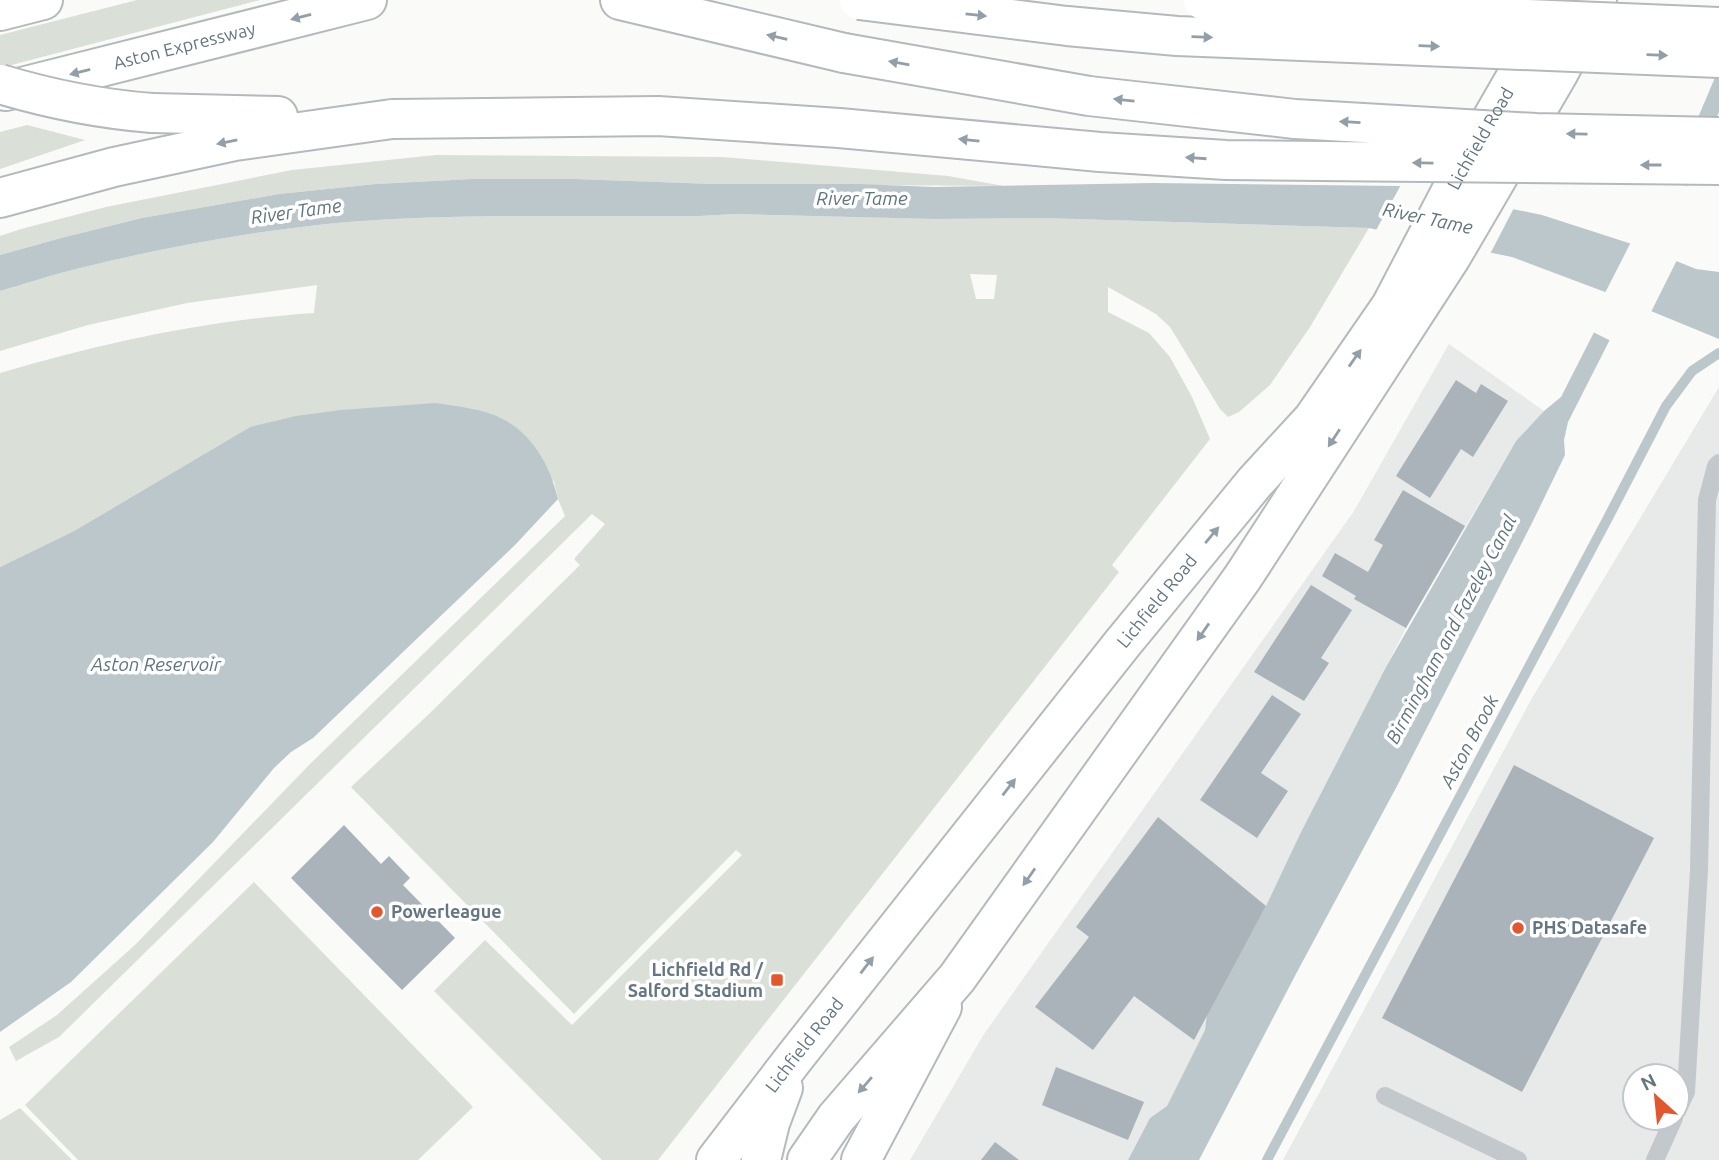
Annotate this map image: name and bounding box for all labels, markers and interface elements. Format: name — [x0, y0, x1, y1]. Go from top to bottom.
one-way arrow — [965, 10, 987, 21]
one-way arrow — [290, 12, 312, 23]
street label: Aston Expressway — [111, 17, 258, 73]
one-way arrow — [1191, 31, 1213, 42]
one-way arrow — [766, 32, 788, 43]
one-way arrow — [1419, 40, 1441, 51]
one-way arrow — [1646, 50, 1668, 61]
one-way arrow — [888, 57, 910, 68]
one-way arrow — [69, 67, 91, 78]
street label: Lichfield Road — [1443, 84, 1517, 193]
one-way arrow — [1113, 94, 1135, 105]
one-way arrow — [1339, 116, 1361, 127]
one-way arrow — [1566, 129, 1588, 140]
one-way arrow — [958, 134, 980, 145]
one-way arrow — [216, 137, 238, 148]
one-way arrow — [1185, 153, 1207, 164]
one-way arrow — [1412, 157, 1434, 169]
one-way arrow — [1640, 159, 1662, 170]
water label: River Tame — [816, 187, 908, 209]
water label: River Tame — [249, 194, 343, 228]
water label: River Tame — [1381, 198, 1475, 238]
one-way arrow — [1348, 349, 1362, 367]
one-way arrow — [1328, 428, 1341, 447]
water label: Birmingham and Fazeley Canal — [1381, 510, 1521, 747]
one-way arrow — [1204, 526, 1219, 543]
street label: Lichfield Road — [1112, 550, 1200, 651]
one-way arrow — [1196, 623, 1210, 641]
water label: Aston Reservoir — [90, 653, 222, 675]
water label: Aston Brook — [1435, 691, 1503, 792]
one-way arrow — [1001, 778, 1016, 796]
one-way arrow — [1022, 868, 1036, 887]
place label: Powerleague — [391, 901, 502, 921]
marker: Powerleague — [369, 904, 385, 920]
place label: PHS Datasafe — [1532, 917, 1647, 937]
marker: PHS Datasafe — [1510, 920, 1526, 936]
one-way arrow — [860, 956, 874, 974]
place label: Lichfield Rd / Salford Stadium — [628, 959, 763, 1000]
marker: Lichfield Rd / Salford Stadium — [769, 972, 785, 988]
street label: Lichfield Road — [761, 993, 847, 1096]
north arrow — [1621, 1062, 1691, 1132]
text: N — [1637, 1069, 1660, 1095]
one-way arrow — [857, 1076, 873, 1094]

